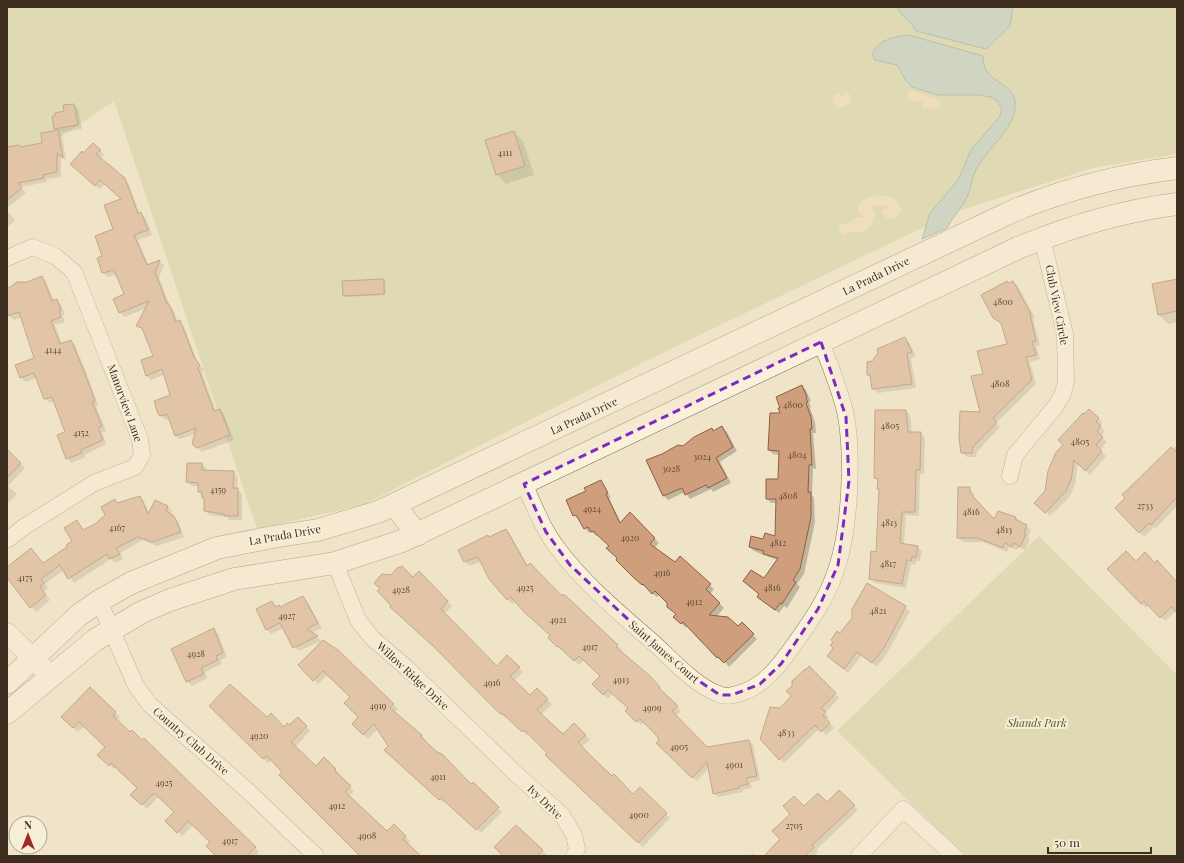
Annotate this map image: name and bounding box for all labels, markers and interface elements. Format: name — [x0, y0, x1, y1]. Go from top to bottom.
house number: 4111 — [498, 146, 513, 158]
street label: La Prada Drive — [840, 253, 912, 298]
street label: Club View Circle — [1042, 264, 1073, 347]
house number: 4800 — [993, 295, 1013, 307]
house number: 4144 — [45, 343, 62, 355]
street label: Manorview Lane — [104, 362, 147, 444]
house number: 4808 — [990, 377, 1010, 389]
street label: La Prada Drive — [548, 393, 620, 438]
house number: 4800 — [783, 398, 803, 410]
house number: 4805 — [881, 419, 899, 431]
house number: 4152 — [73, 426, 89, 438]
house number: 4805 — [1071, 435, 1089, 447]
house number: 4804 — [788, 448, 807, 460]
house number: 3024 — [693, 450, 712, 462]
house number: 3028 — [662, 462, 681, 474]
house number: 4159 — [210, 483, 226, 495]
house number: 4808 — [778, 489, 798, 501]
house number: 2733 — [1137, 499, 1153, 511]
house number: 4924 — [583, 502, 601, 514]
house number: 4816 — [962, 505, 980, 517]
house number: 4813 — [881, 516, 897, 528]
house number: 4167 — [109, 521, 125, 533]
street label: La Prada Drive — [248, 521, 322, 548]
house number: 4813 — [996, 523, 1012, 535]
house number: 4920 — [621, 531, 639, 543]
house number: 4812 — [770, 536, 786, 548]
house number: 4817 — [880, 557, 896, 569]
house number: 4916 — [653, 566, 671, 578]
house number: 4175 — [17, 571, 33, 583]
house number: 4925 — [516, 581, 534, 593]
house number: 4816 — [763, 581, 781, 593]
house number: 4928 — [392, 583, 410, 595]
house number: 4912 — [686, 595, 702, 607]
house number: 4821 — [870, 604, 887, 616]
house number: 4927 — [279, 609, 296, 621]
house number: 4921 — [550, 613, 567, 625]
street label: Saint James Court — [626, 617, 703, 686]
street label: Willow Ridge Drive — [373, 638, 453, 713]
house number: 4917 — [582, 640, 598, 652]
house number: 4928 — [187, 647, 205, 659]
house number: 4913 — [613, 673, 629, 685]
house number: 4916 — [483, 676, 501, 688]
house number: 4919 — [370, 699, 387, 711]
house number: 4909 — [642, 701, 662, 713]
street label: Country Club Drive — [150, 703, 233, 778]
park label: Shands Park — [1006, 715, 1067, 730]
house number: 4833 — [777, 726, 795, 738]
house number: 4920 — [250, 729, 268, 741]
house number: 4905 — [670, 740, 688, 752]
house number: 4901 — [725, 758, 744, 770]
house number: 4911 — [430, 770, 447, 782]
house number: 4925 — [155, 776, 173, 788]
street label: Ivy Drive — [524, 781, 567, 823]
house number: 4912 — [329, 799, 345, 811]
house number: 4900 — [629, 808, 649, 820]
north arrow — [8, 815, 48, 855]
text: N — [24, 817, 32, 832]
house number: 2705 — [785, 819, 803, 831]
house number: 4908 — [357, 829, 377, 841]
scale bar — [1048, 829, 1151, 855]
house number: 4917 — [222, 834, 238, 846]
text: 50 m — [1054, 834, 1080, 850]

